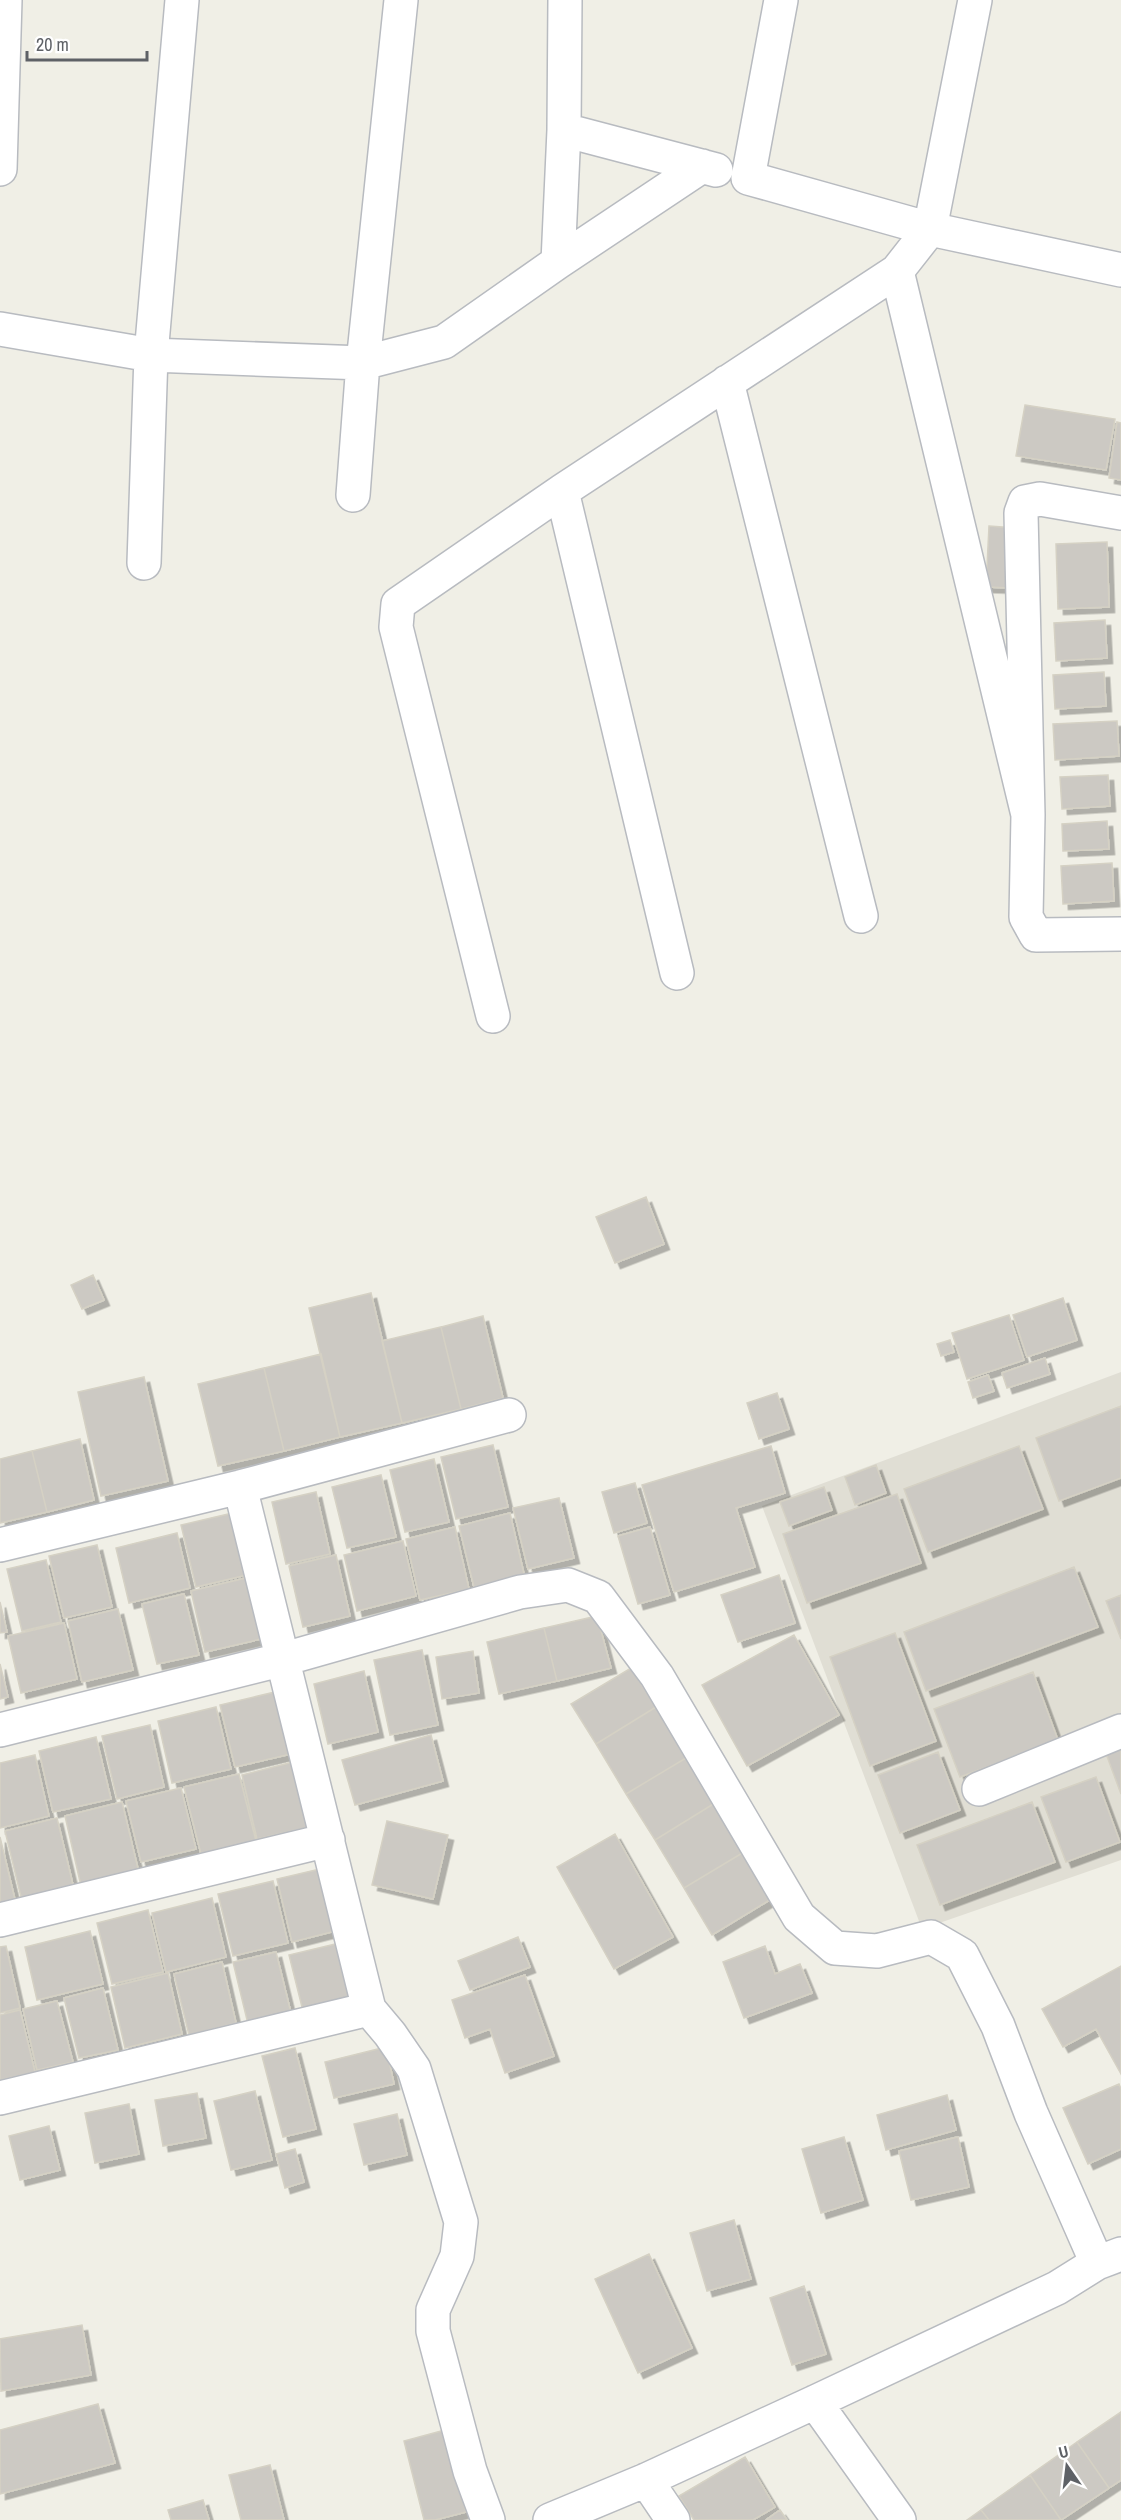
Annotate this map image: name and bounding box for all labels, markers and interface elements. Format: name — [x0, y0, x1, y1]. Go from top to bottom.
scale bar — [27, 24, 147, 62]
text: 20 m — [36, 32, 69, 57]
north arrow — [1037, 2436, 1097, 2496]
text: U — [1056, 2440, 1071, 2463]

